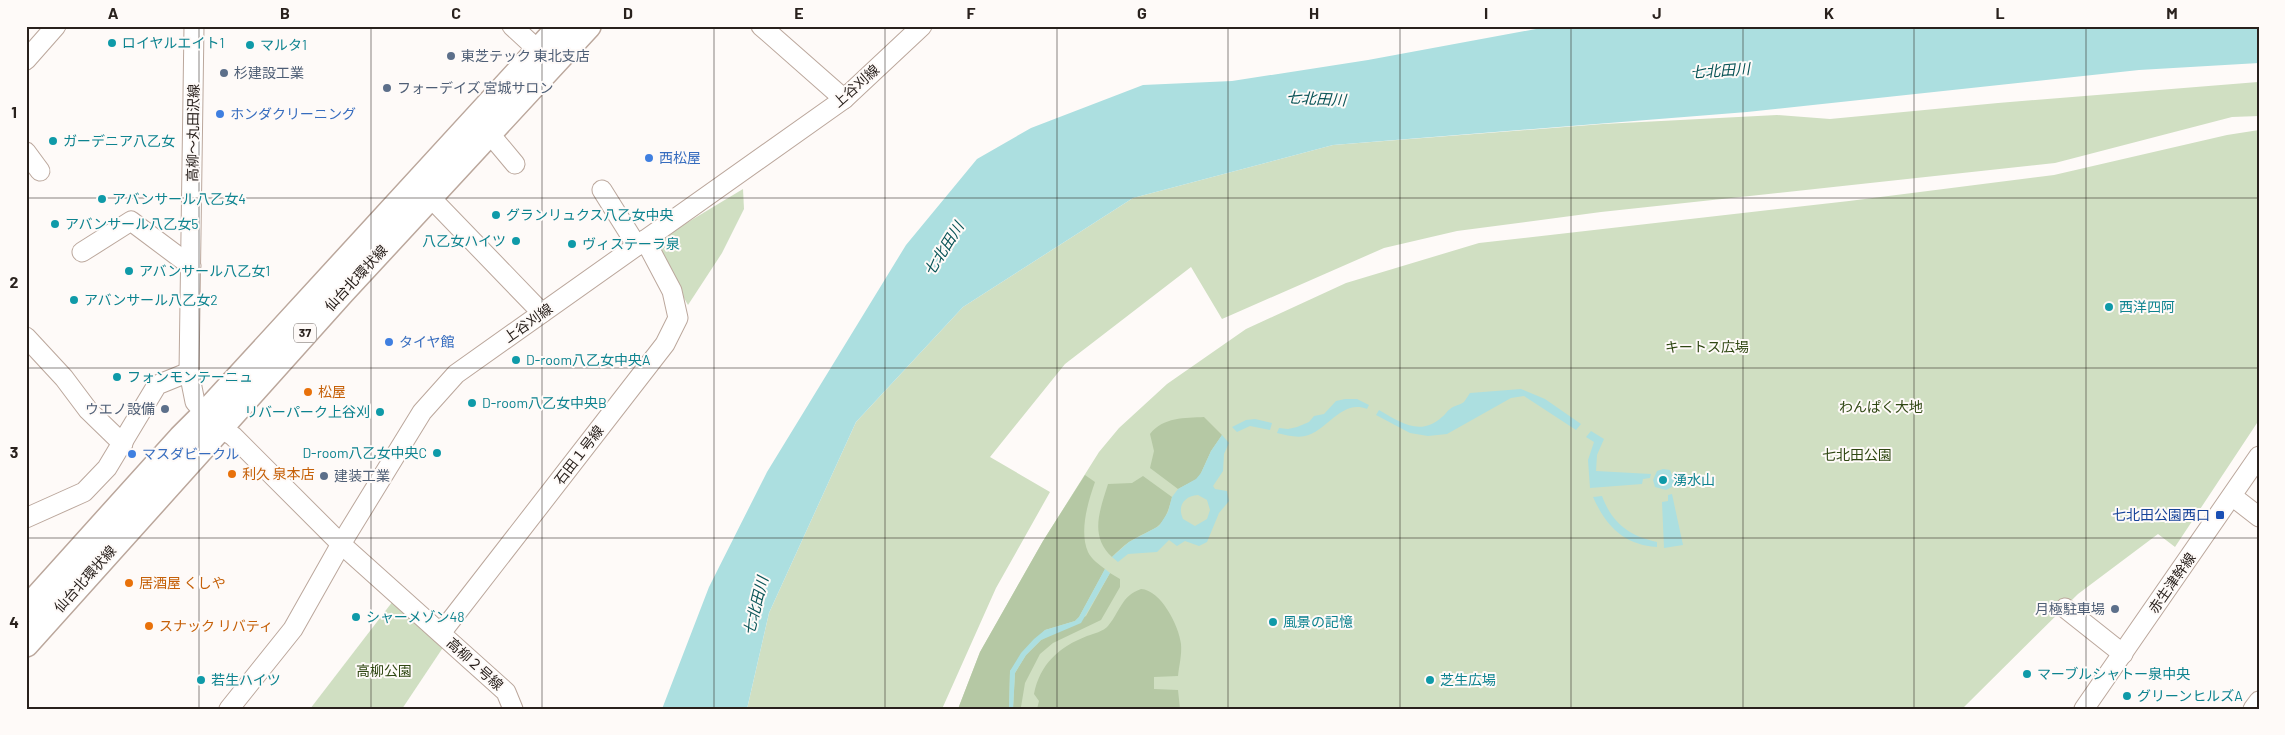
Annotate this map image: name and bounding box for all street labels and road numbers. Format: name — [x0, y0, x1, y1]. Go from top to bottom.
street label: 上谷刈線 — [829, 61, 882, 110]
street label: 高柳～丸田沢線 — [183, 84, 202, 182]
street label: 仙台北環状線 — [321, 241, 390, 314]
street label: 上谷刈線 — [500, 300, 556, 346]
road number: 37 — [294, 323, 316, 342]
street label: 石田１号線 — [550, 422, 607, 488]
street label: 仙台北環状線 — [50, 542, 119, 616]
street label: 赤生津幹線 — [2145, 549, 2199, 616]
street label: 高柳２号線 — [444, 634, 507, 693]

